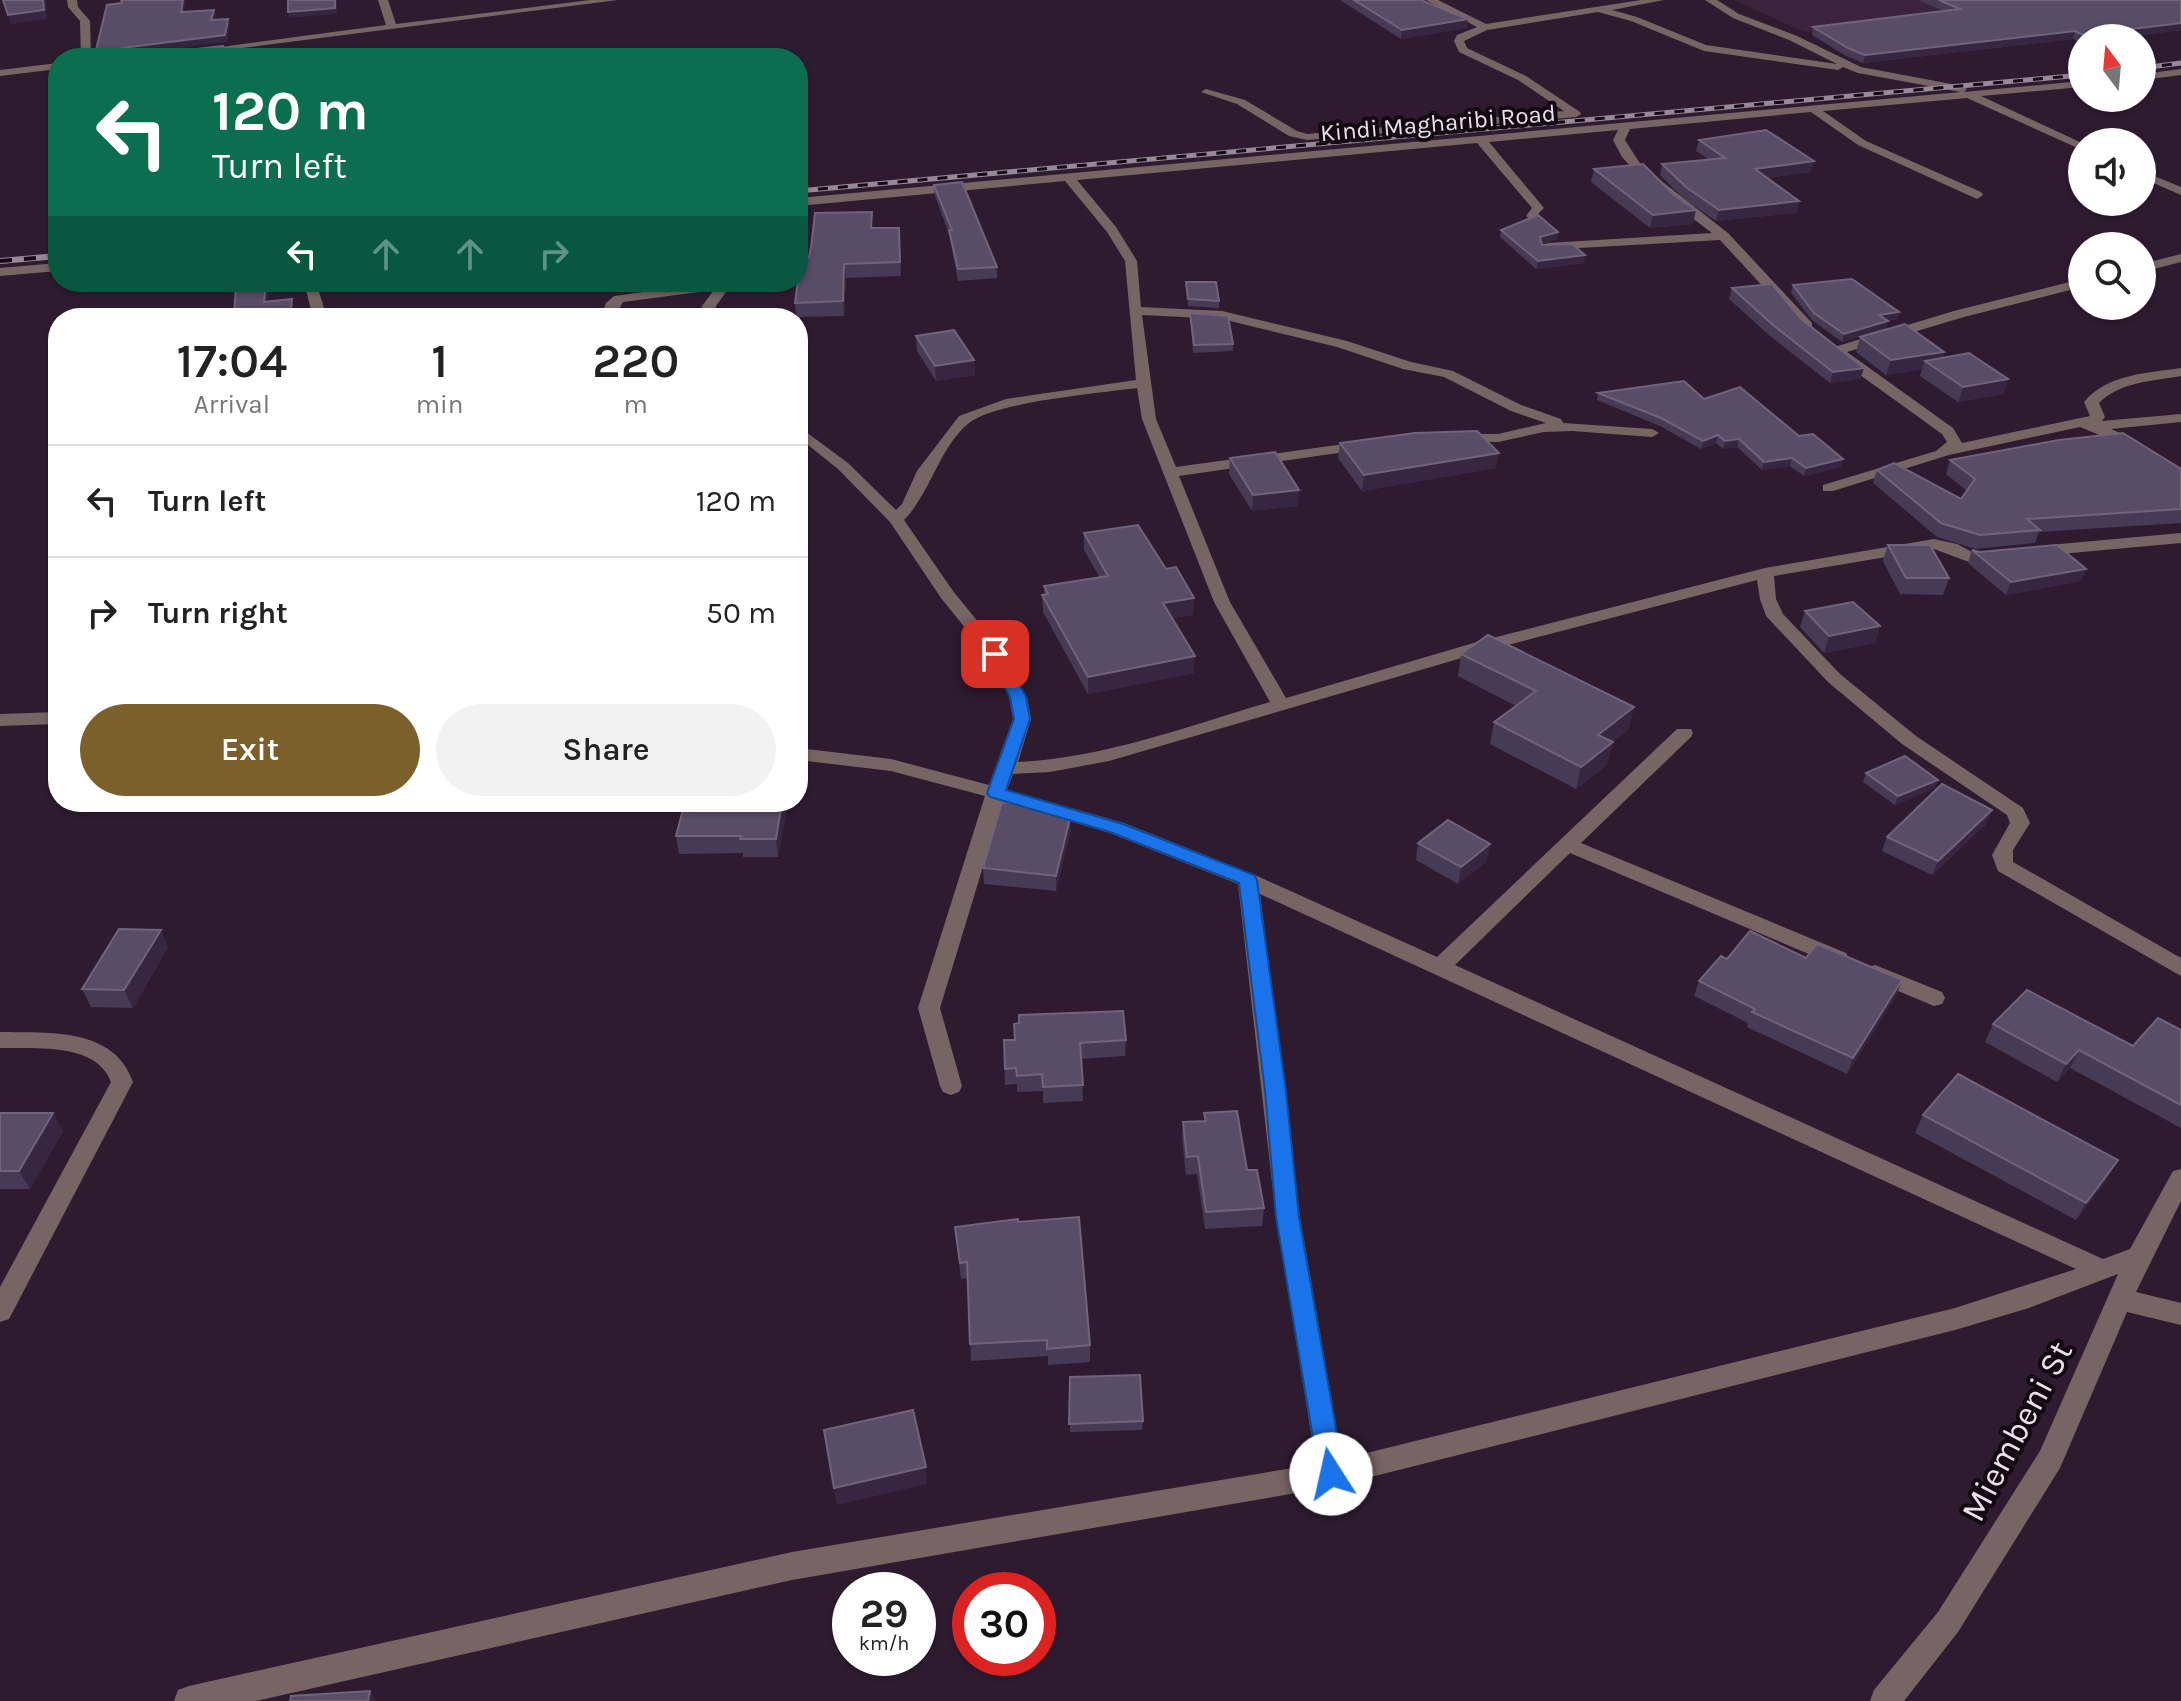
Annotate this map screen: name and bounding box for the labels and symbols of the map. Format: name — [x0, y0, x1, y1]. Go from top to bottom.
north arrow — [2068, 24, 2156, 112]
street label: Kindi Magharibi Road — [1319, 99, 1557, 147]
pin — [961, 620, 1029, 688]
street label: Miembeni St — [1953, 1335, 2081, 1528]
position arrow — [1289, 1432, 1373, 1516]
speed limit sign: 30 — [952, 1572, 1056, 1676]

